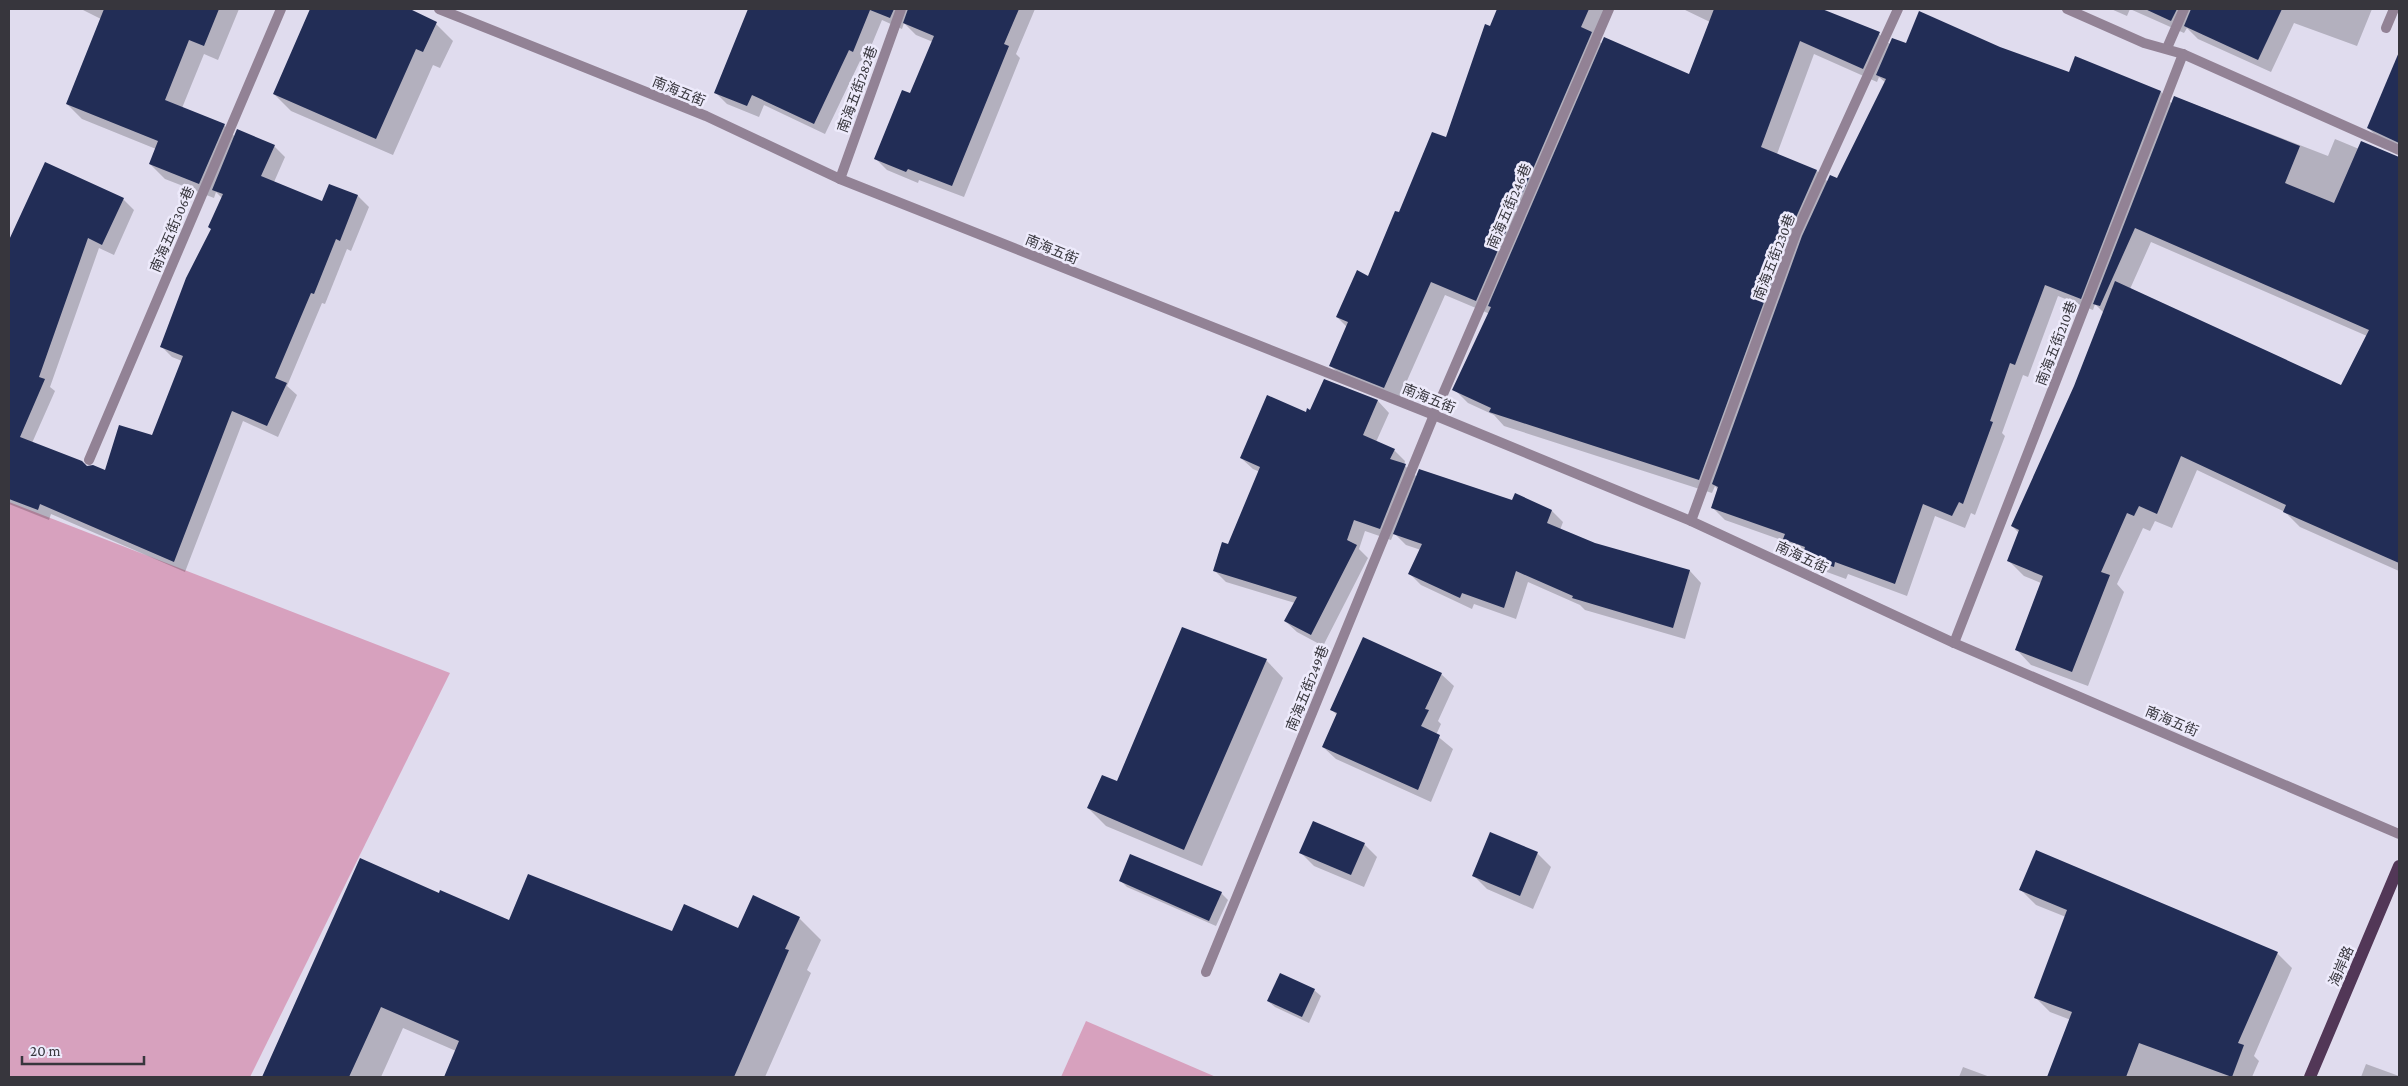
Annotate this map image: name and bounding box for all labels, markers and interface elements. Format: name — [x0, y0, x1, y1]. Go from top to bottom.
street label: 南海五街282巷 — [834, 44, 880, 134]
street label: 南海五街 — [650, 73, 708, 109]
street label: 南海五街246巷 — [1484, 161, 1534, 251]
street label: 南海五街306巷 — [147, 184, 197, 274]
street label: 南海五街230巷 — [1750, 212, 1798, 302]
street label: 南海五街 — [1023, 231, 1081, 267]
street label: 南海五街210巷 — [2033, 298, 2079, 388]
street label: 南海五街 — [1400, 380, 1458, 416]
street label: 南海五街 — [1773, 538, 1831, 576]
street label: 南海五街249巷 — [1283, 643, 1331, 733]
street label: 南海五街 — [2143, 703, 2201, 739]
street label: 海岸路 — [2325, 944, 2357, 988]
scale bar — [22, 1034, 145, 1066]
text: 20 m — [30, 1043, 61, 1059]

